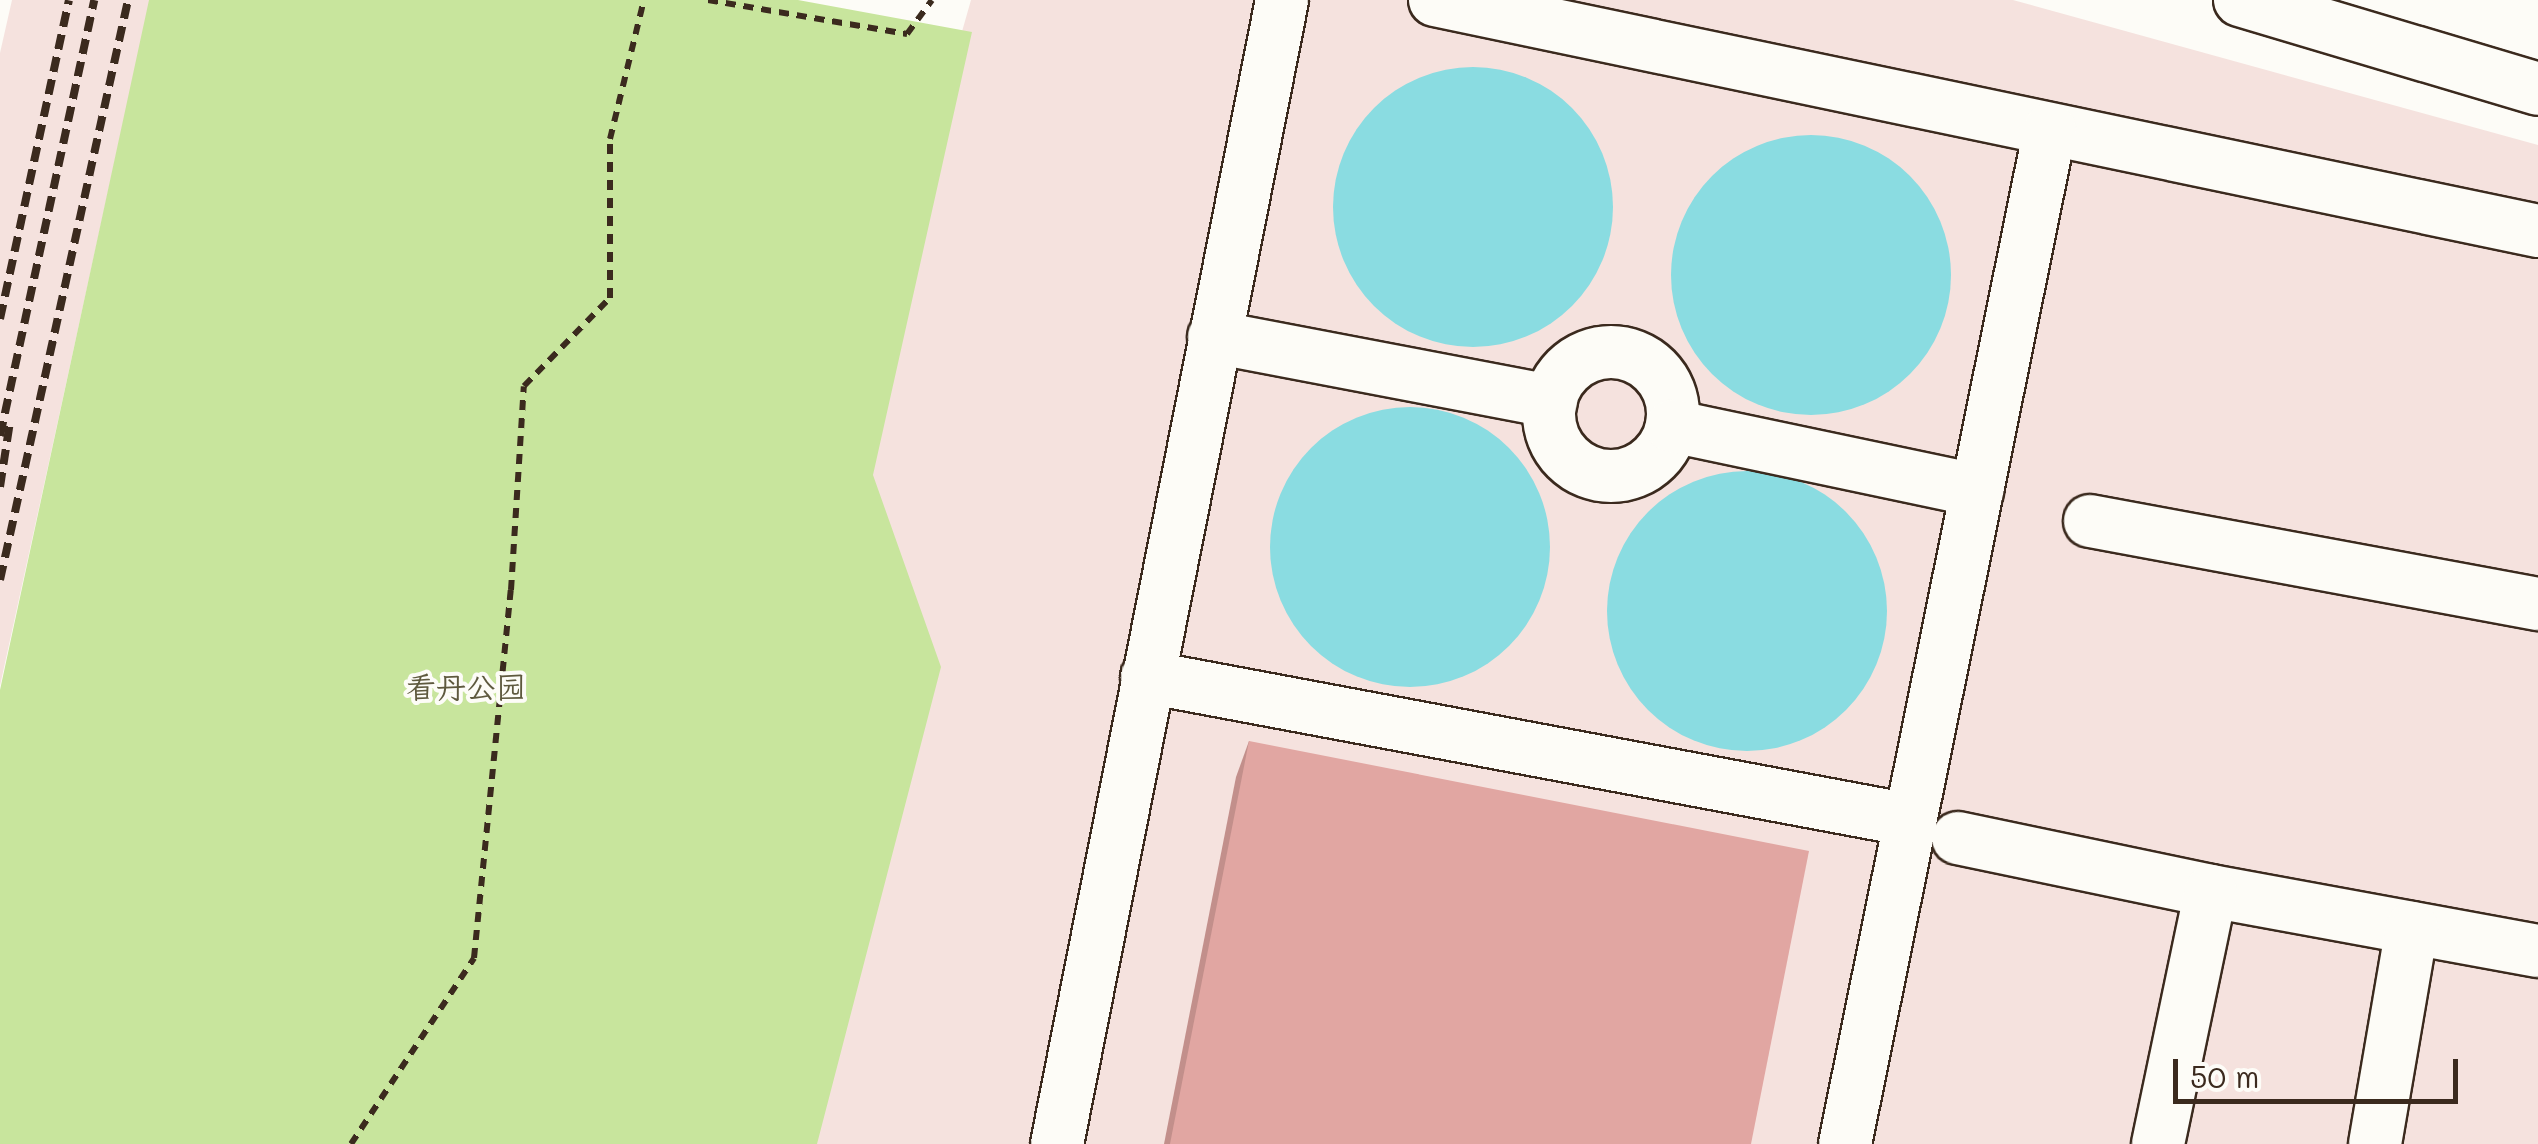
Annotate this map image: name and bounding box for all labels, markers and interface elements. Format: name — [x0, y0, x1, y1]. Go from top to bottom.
park label: 看丹公园 — [406, 668, 526, 704]
scale bar — [2178, 1039, 2463, 1101]
text: 50 m — [2190, 1056, 2260, 1096]

